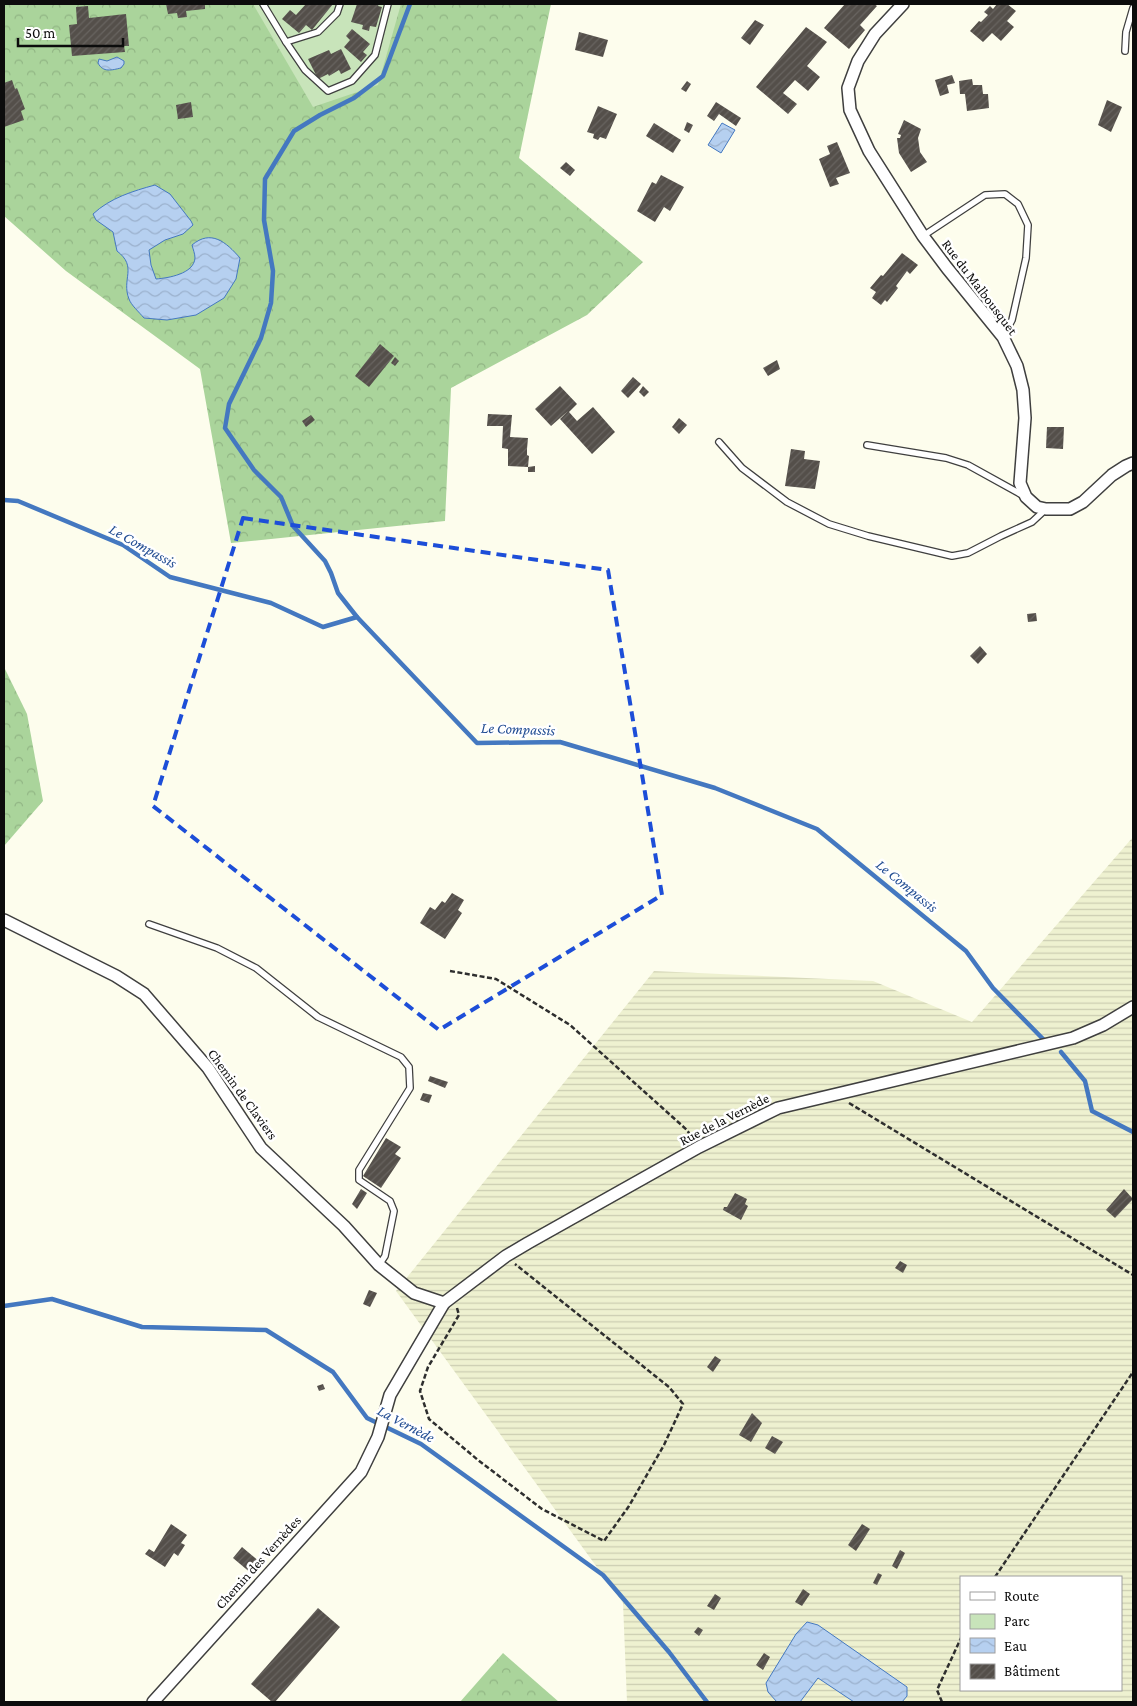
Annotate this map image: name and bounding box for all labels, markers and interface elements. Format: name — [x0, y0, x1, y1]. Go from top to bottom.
scale bar — [18, 15, 122, 47]
text: 50 m — [25, 25, 55, 41]
street label: Rue du Malbousquet — [939, 236, 1021, 338]
water label: Le Compassis — [106, 521, 180, 572]
water label: Le Compassis — [481, 720, 556, 739]
water label: Le Compassis — [872, 856, 941, 917]
street label: Chemin de Claviers — [205, 1046, 281, 1142]
street label: Rue de la Vernède — [677, 1090, 771, 1148]
water label: La Vernède — [375, 1402, 437, 1446]
street label: Chemin des Vernèdes — [212, 1512, 304, 1612]
legend — [960, 1576, 1122, 1691]
text: Route — [1004, 1588, 1039, 1604]
text: Parc — [1004, 1613, 1030, 1629]
text: Eau — [1004, 1638, 1027, 1654]
text: Bâtiment — [1004, 1663, 1061, 1679]

